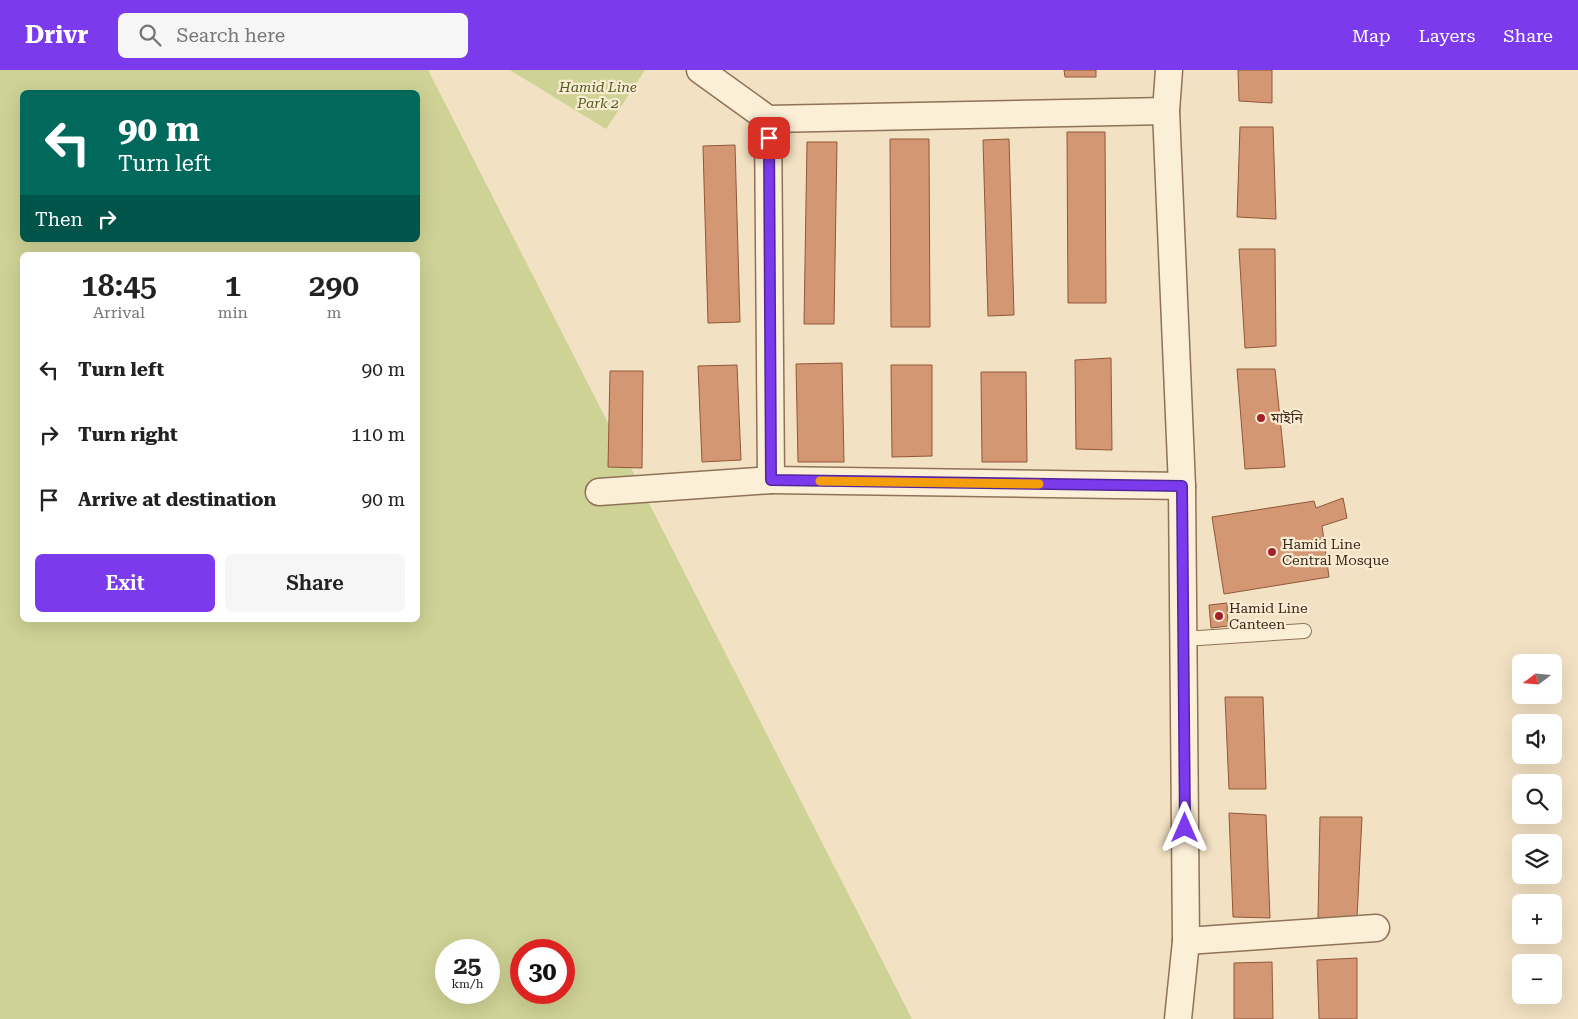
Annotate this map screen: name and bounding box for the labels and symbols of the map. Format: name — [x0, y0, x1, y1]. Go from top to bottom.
park label: Hamid Line Park 2 — [558, 79, 637, 111]
pin — [748, 117, 790, 159]
place label: মাইনি — [1270, 410, 1303, 426]
marker: মাইনি — [1255, 412, 1267, 424]
place label: Hamid Line Central Mosque — [1282, 536, 1389, 568]
marker: Hamid Line Central Mosque — [1266, 546, 1278, 558]
place label: Hamid Line Canteen — [1229, 600, 1308, 632]
marker: Hamid Line Canteen — [1213, 610, 1225, 622]
north arrow — [1512, 654, 1562, 704]
position arrow — [1158, 801, 1210, 853]
speed limit sign: 30 — [510, 939, 575, 1004]

